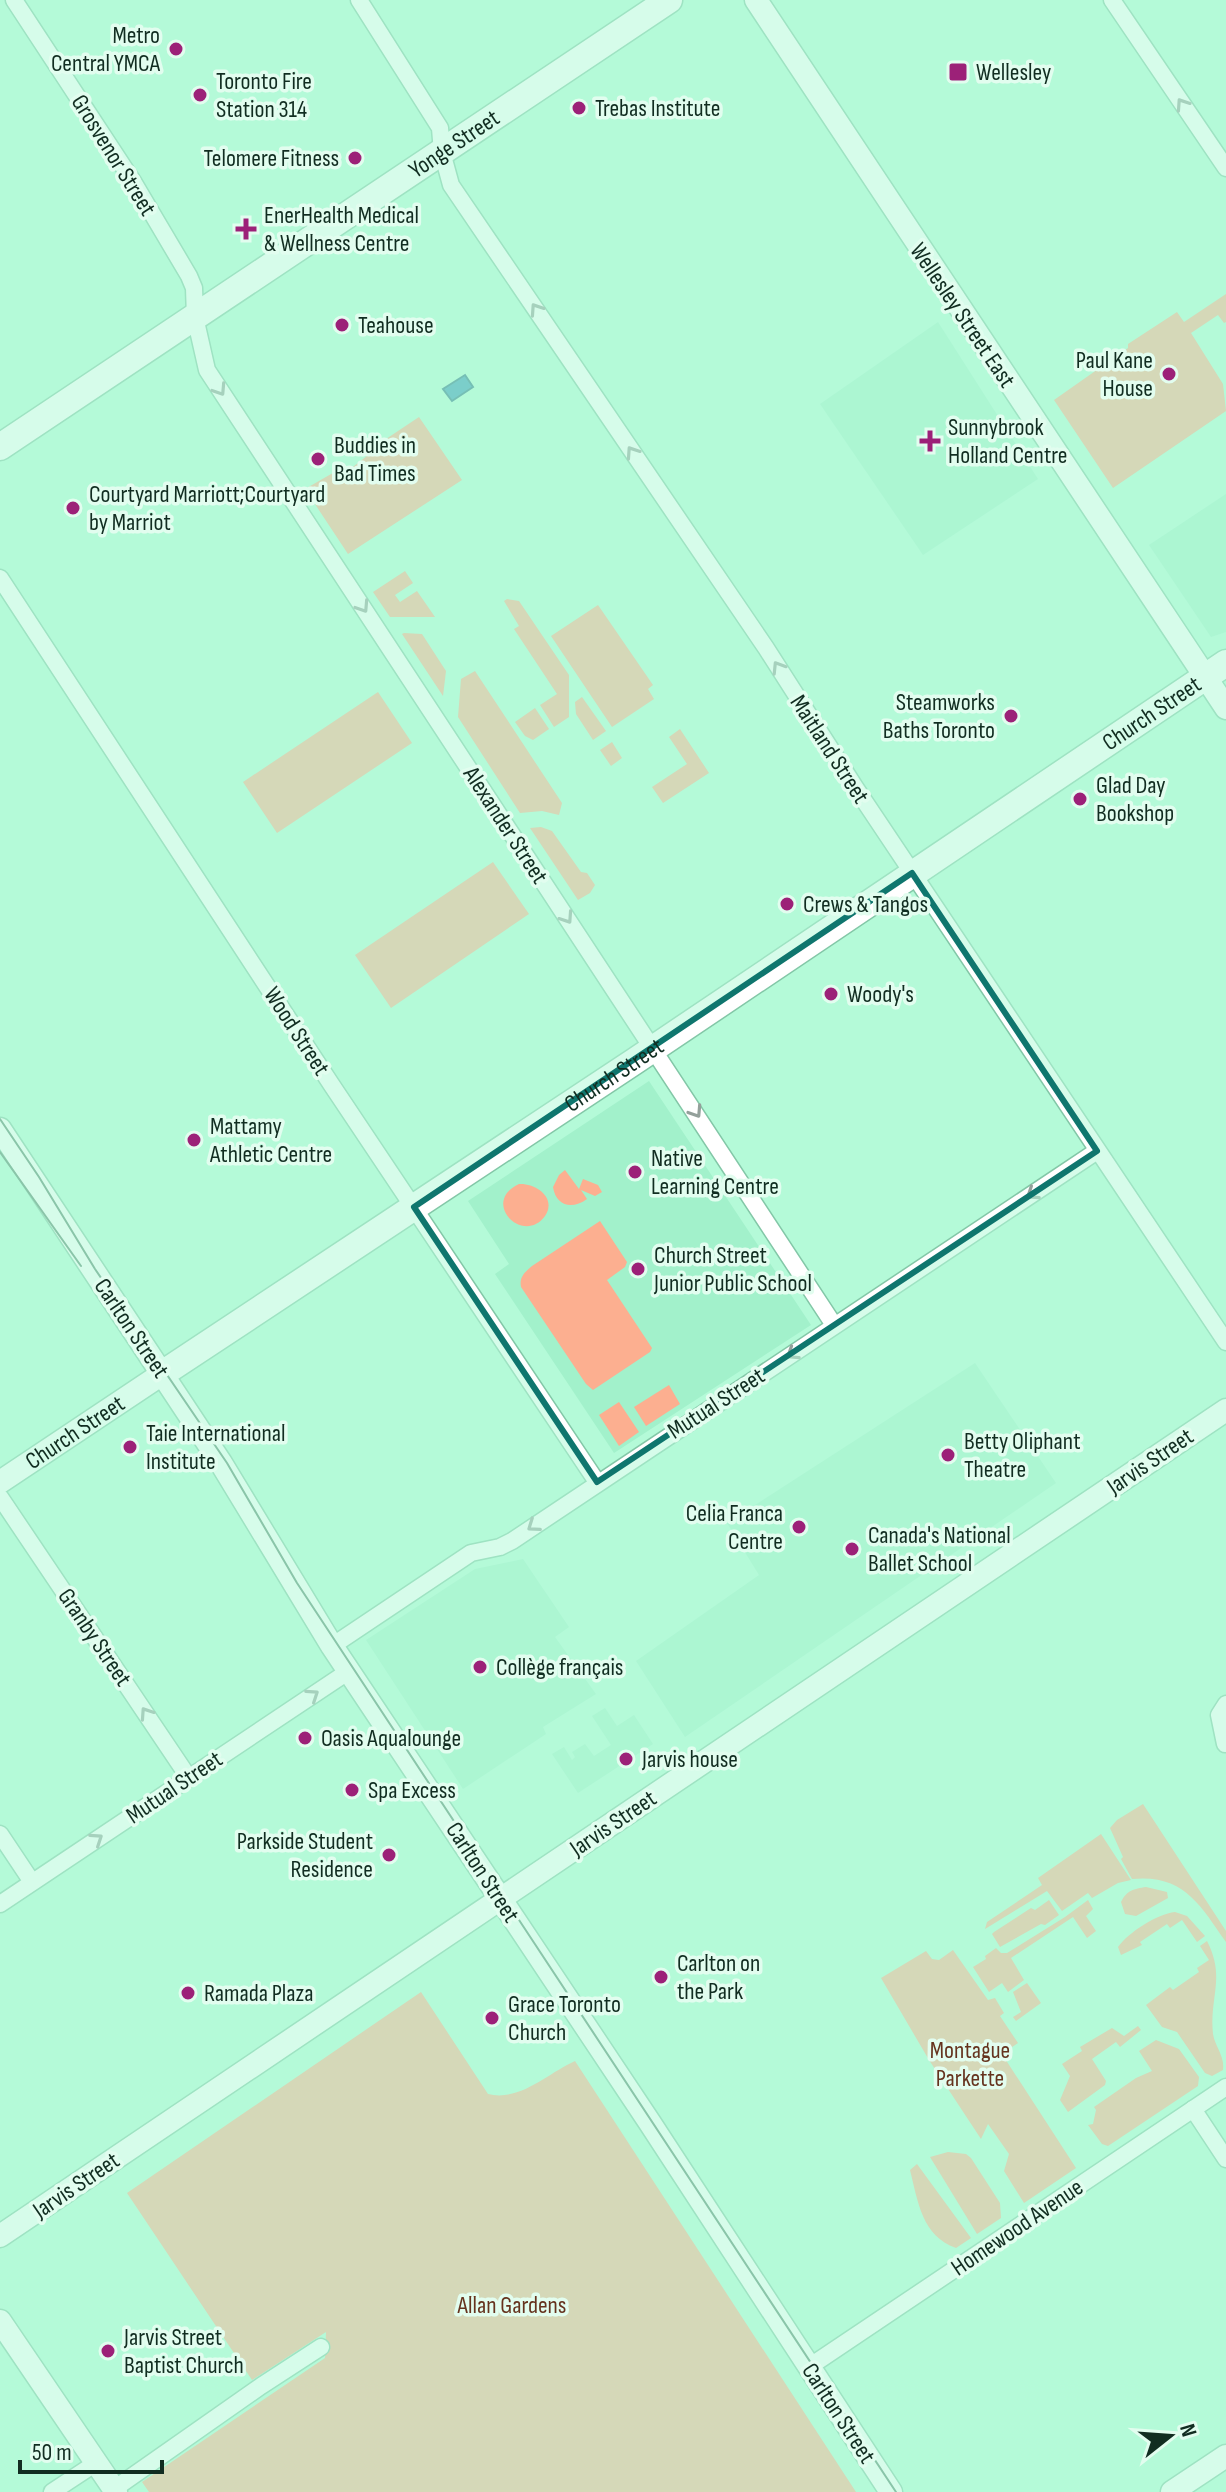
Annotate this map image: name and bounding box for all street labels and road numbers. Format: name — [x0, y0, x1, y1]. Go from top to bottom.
street label: Grosvenor Street — [65, 89, 162, 221]
street label: Yonge Street — [404, 103, 505, 185]
street label: Wellesley Street East — [904, 237, 1022, 393]
street label: Church Street — [1097, 670, 1207, 757]
street label: Maitland Street — [784, 689, 875, 809]
street label: Alexander Street — [456, 760, 554, 889]
street label: Wood Street — [257, 982, 336, 1081]
street label: Church Street — [559, 1032, 669, 1119]
street label: Carlton Street — [88, 1273, 175, 1383]
street label: Mutual Street — [662, 1361, 770, 1445]
street label: Church Street — [20, 1389, 130, 1476]
street label: Jarvis Street — [1101, 1422, 1199, 1501]
street label: Granby Street — [51, 1583, 138, 1692]
street label: Mutual Street — [121, 1745, 228, 1830]
street label: Jarvis Street — [564, 1784, 662, 1863]
street label: Carlton Street — [439, 1817, 526, 1928]
street label: Jarvis Street — [27, 2146, 125, 2225]
street label: Homewood Avenue — [946, 2173, 1089, 2282]
street label: Carlton Street — [795, 2358, 882, 2469]

